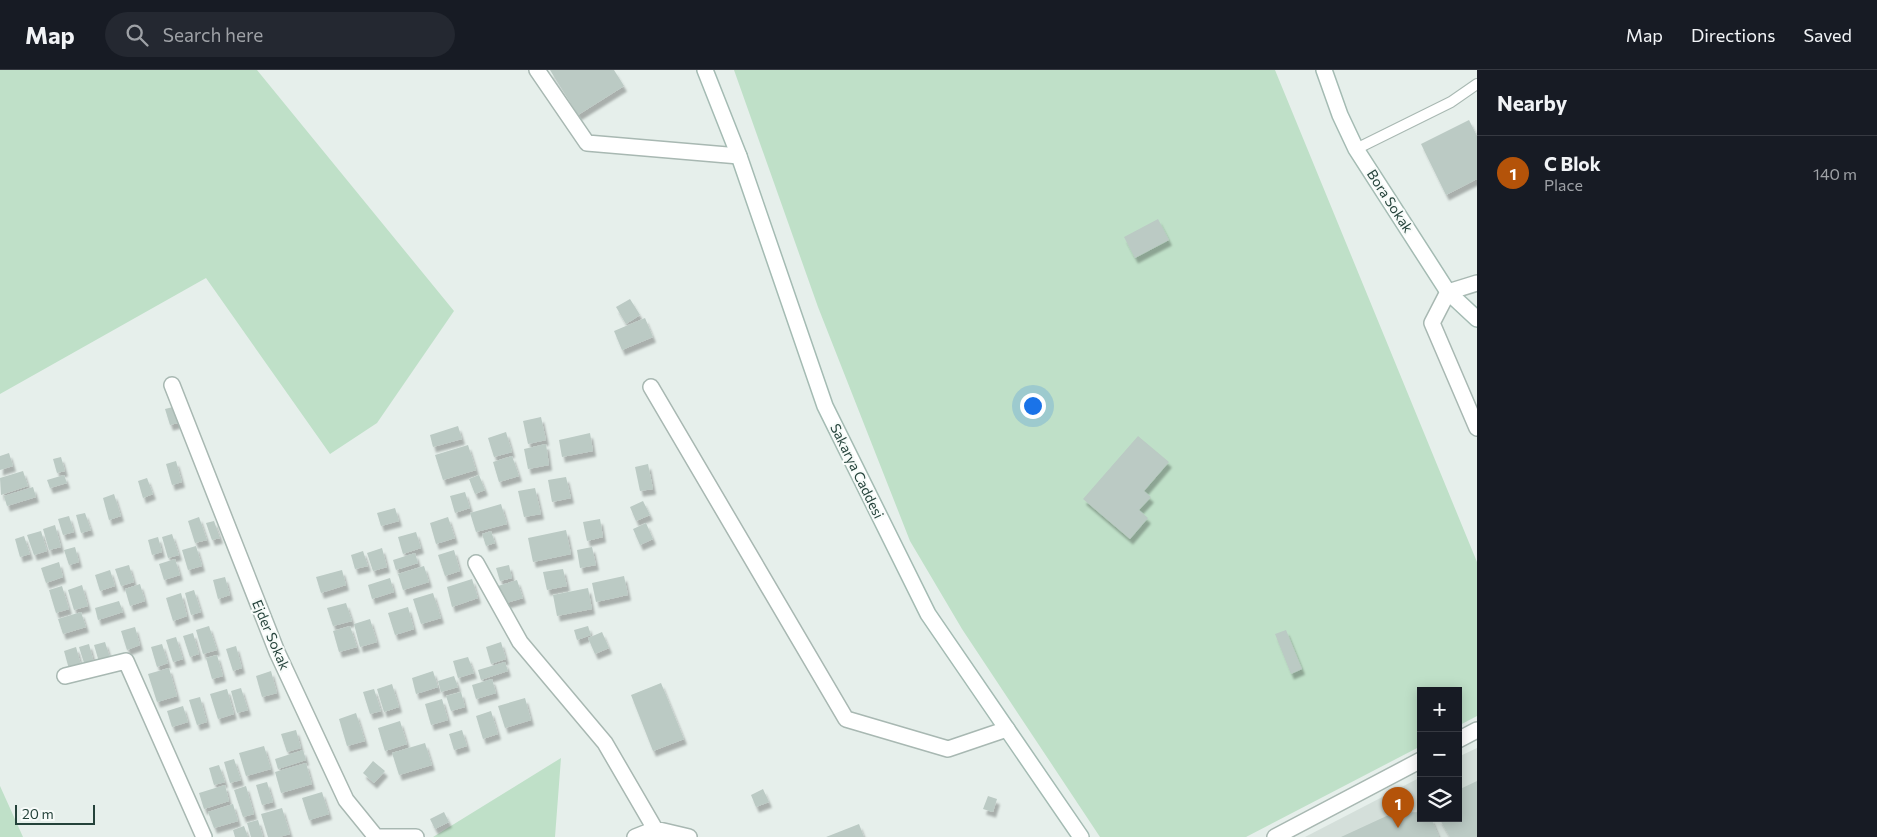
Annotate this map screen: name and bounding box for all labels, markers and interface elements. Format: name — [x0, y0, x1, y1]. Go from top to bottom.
search box — [105, 12, 455, 57]
text: Map — [25, 20, 75, 49]
icon: search — [123, 21, 151, 49]
text: Search here — [163, 23, 263, 46]
text: Map — [1626, 24, 1663, 46]
text: Directions — [1691, 24, 1775, 46]
text: Saved — [1803, 24, 1852, 46]
text: Nearby — [1497, 90, 1567, 115]
text: C Blok — [1544, 152, 1601, 175]
text: 1 — [1509, 164, 1517, 183]
text: 140 m — [1813, 164, 1857, 183]
street label: Bora Sokak — [1364, 166, 1417, 236]
text: Place — [1544, 175, 1583, 194]
your location — [1020, 393, 1046, 419]
street label: Sakarya Caddesi — [827, 420, 888, 521]
street label: Ejder Sokak — [249, 597, 294, 673]
map controls — [1417, 687, 1462, 822]
button: + — [1417, 687, 1462, 732]
button: − — [1417, 732, 1462, 777]
button: layers — [1417, 777, 1462, 822]
pin: 1 — [1382, 787, 1414, 828]
scale bar — [15, 802, 95, 825]
text: 20 m — [22, 805, 54, 822]

